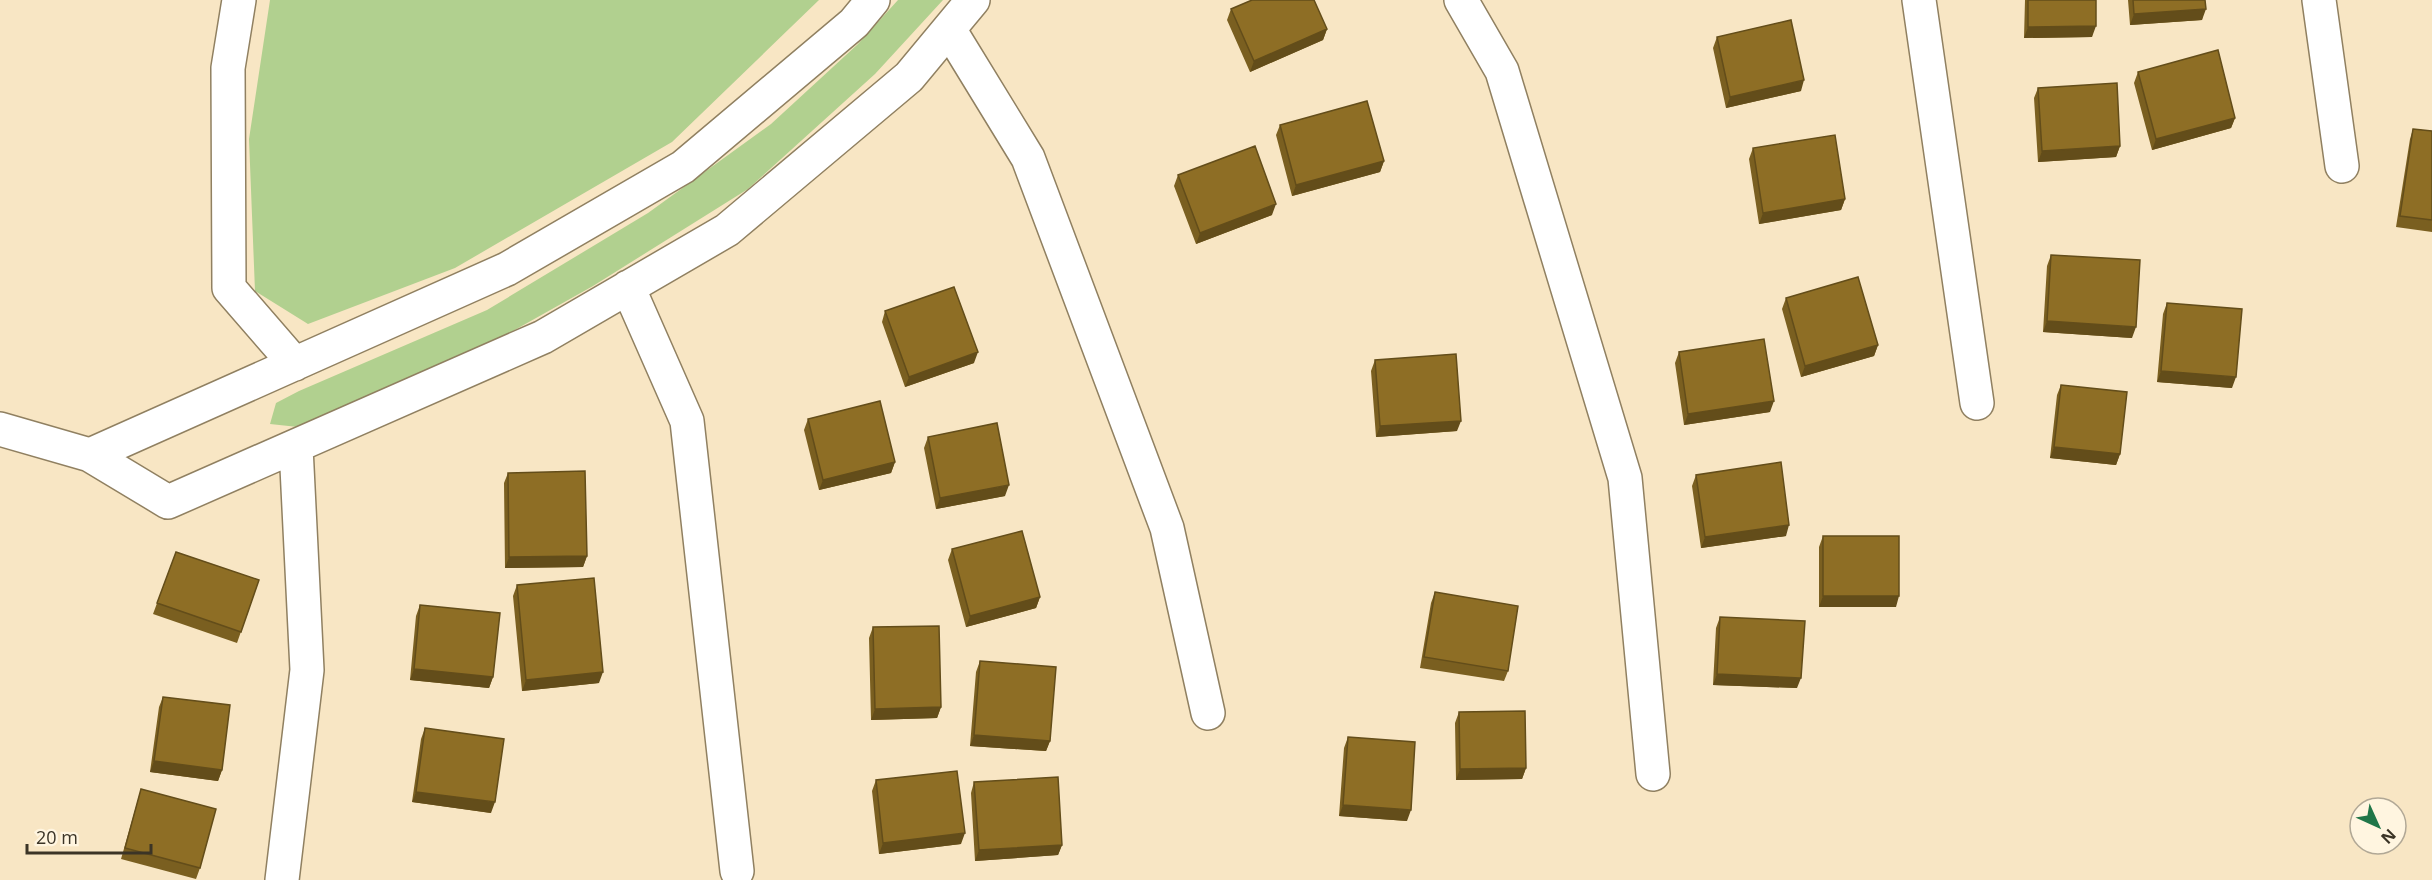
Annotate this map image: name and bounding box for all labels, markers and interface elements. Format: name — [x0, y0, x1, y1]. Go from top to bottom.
north arrow — [2348, 796, 2408, 856]
scale bar — [27, 817, 152, 855]
text: N — [2376, 824, 2401, 849]
text: 20 m — [36, 825, 78, 849]

